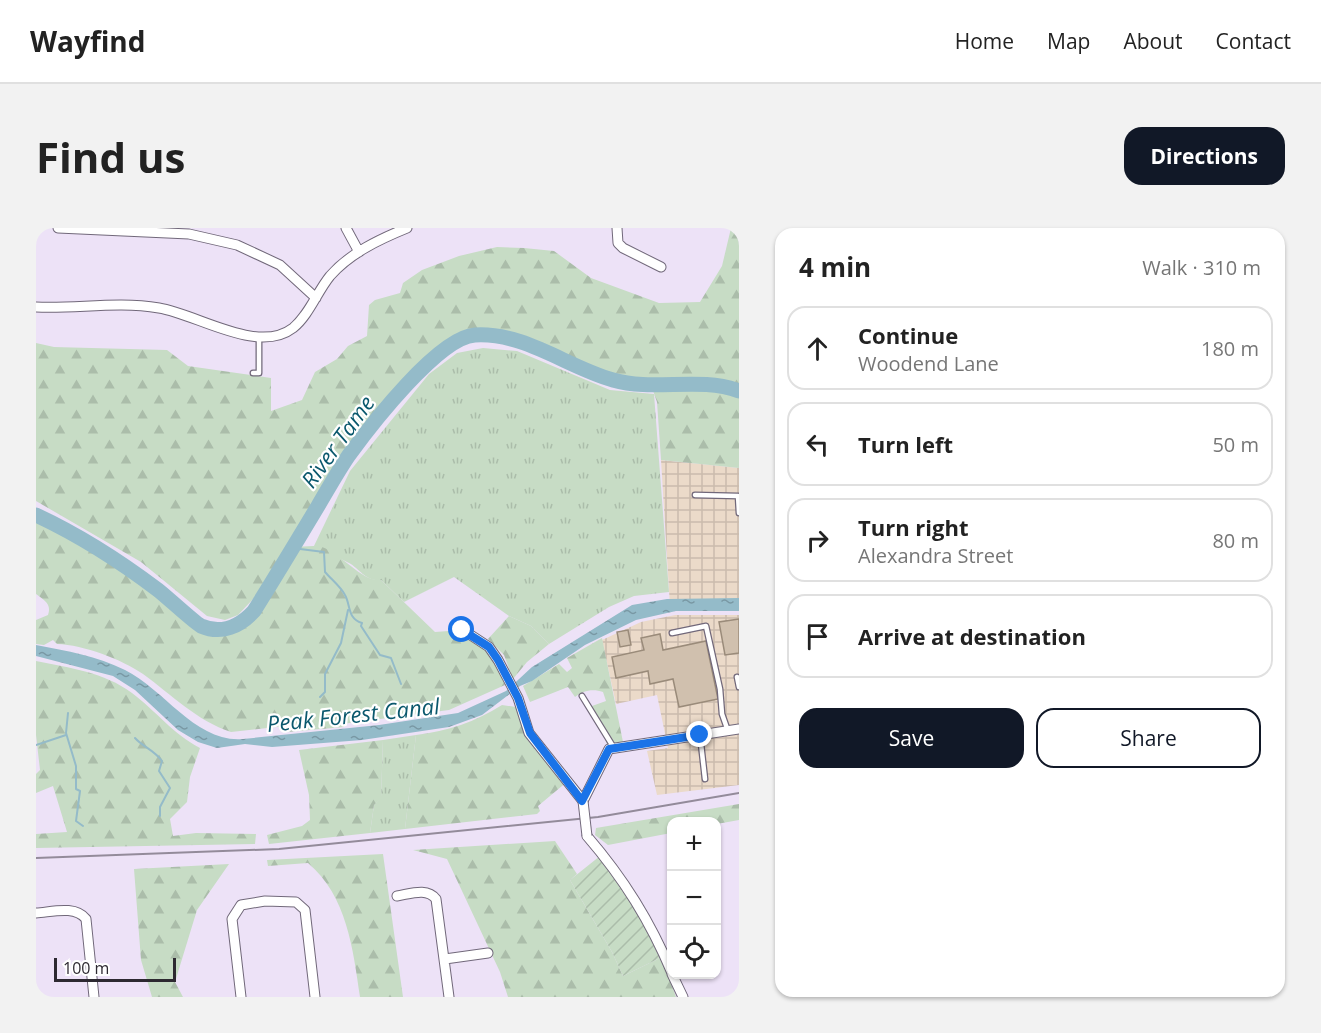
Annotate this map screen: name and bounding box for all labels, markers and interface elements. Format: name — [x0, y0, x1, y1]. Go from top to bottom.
text: Wayfind — [30, 22, 145, 60]
text: Home — [955, 27, 1014, 55]
text: Map — [1047, 27, 1090, 55]
text: About — [1123, 27, 1183, 55]
text: Contact — [1216, 27, 1291, 55]
button: Directions — [1124, 127, 1285, 185]
text: Find us — [36, 128, 185, 185]
text: 4 min — [799, 249, 871, 285]
text: Walk · 310 m — [1142, 254, 1261, 281]
text: Continue — [858, 320, 958, 350]
icon: ahead — [801, 332, 834, 365]
text: 180 m — [1201, 335, 1259, 362]
text: Woodend Lane — [858, 350, 999, 377]
water label: River Tame — [293, 389, 381, 493]
icon: left — [801, 428, 834, 461]
text: Turn left — [858, 429, 953, 459]
text: 50 m — [1212, 431, 1259, 458]
text: Turn right — [858, 512, 969, 542]
icon: right — [801, 524, 834, 557]
text: 80 m — [1212, 527, 1259, 554]
text: Alexandra Street — [858, 542, 1013, 569]
route start — [448, 616, 474, 642]
icon: arrive — [801, 620, 834, 653]
text: Arrive at destination — [858, 621, 1086, 651]
water label: Peak Forest Canal — [265, 690, 441, 738]
button: Save — [799, 708, 1024, 768]
button: Share — [1036, 708, 1261, 768]
route end — [686, 721, 712, 747]
map controls — [667, 817, 721, 979]
button: + — [667, 817, 721, 871]
button: − — [667, 871, 721, 925]
button: locate — [667, 925, 721, 979]
scale bar — [54, 955, 176, 982]
text: 100 m — [63, 957, 109, 979]

